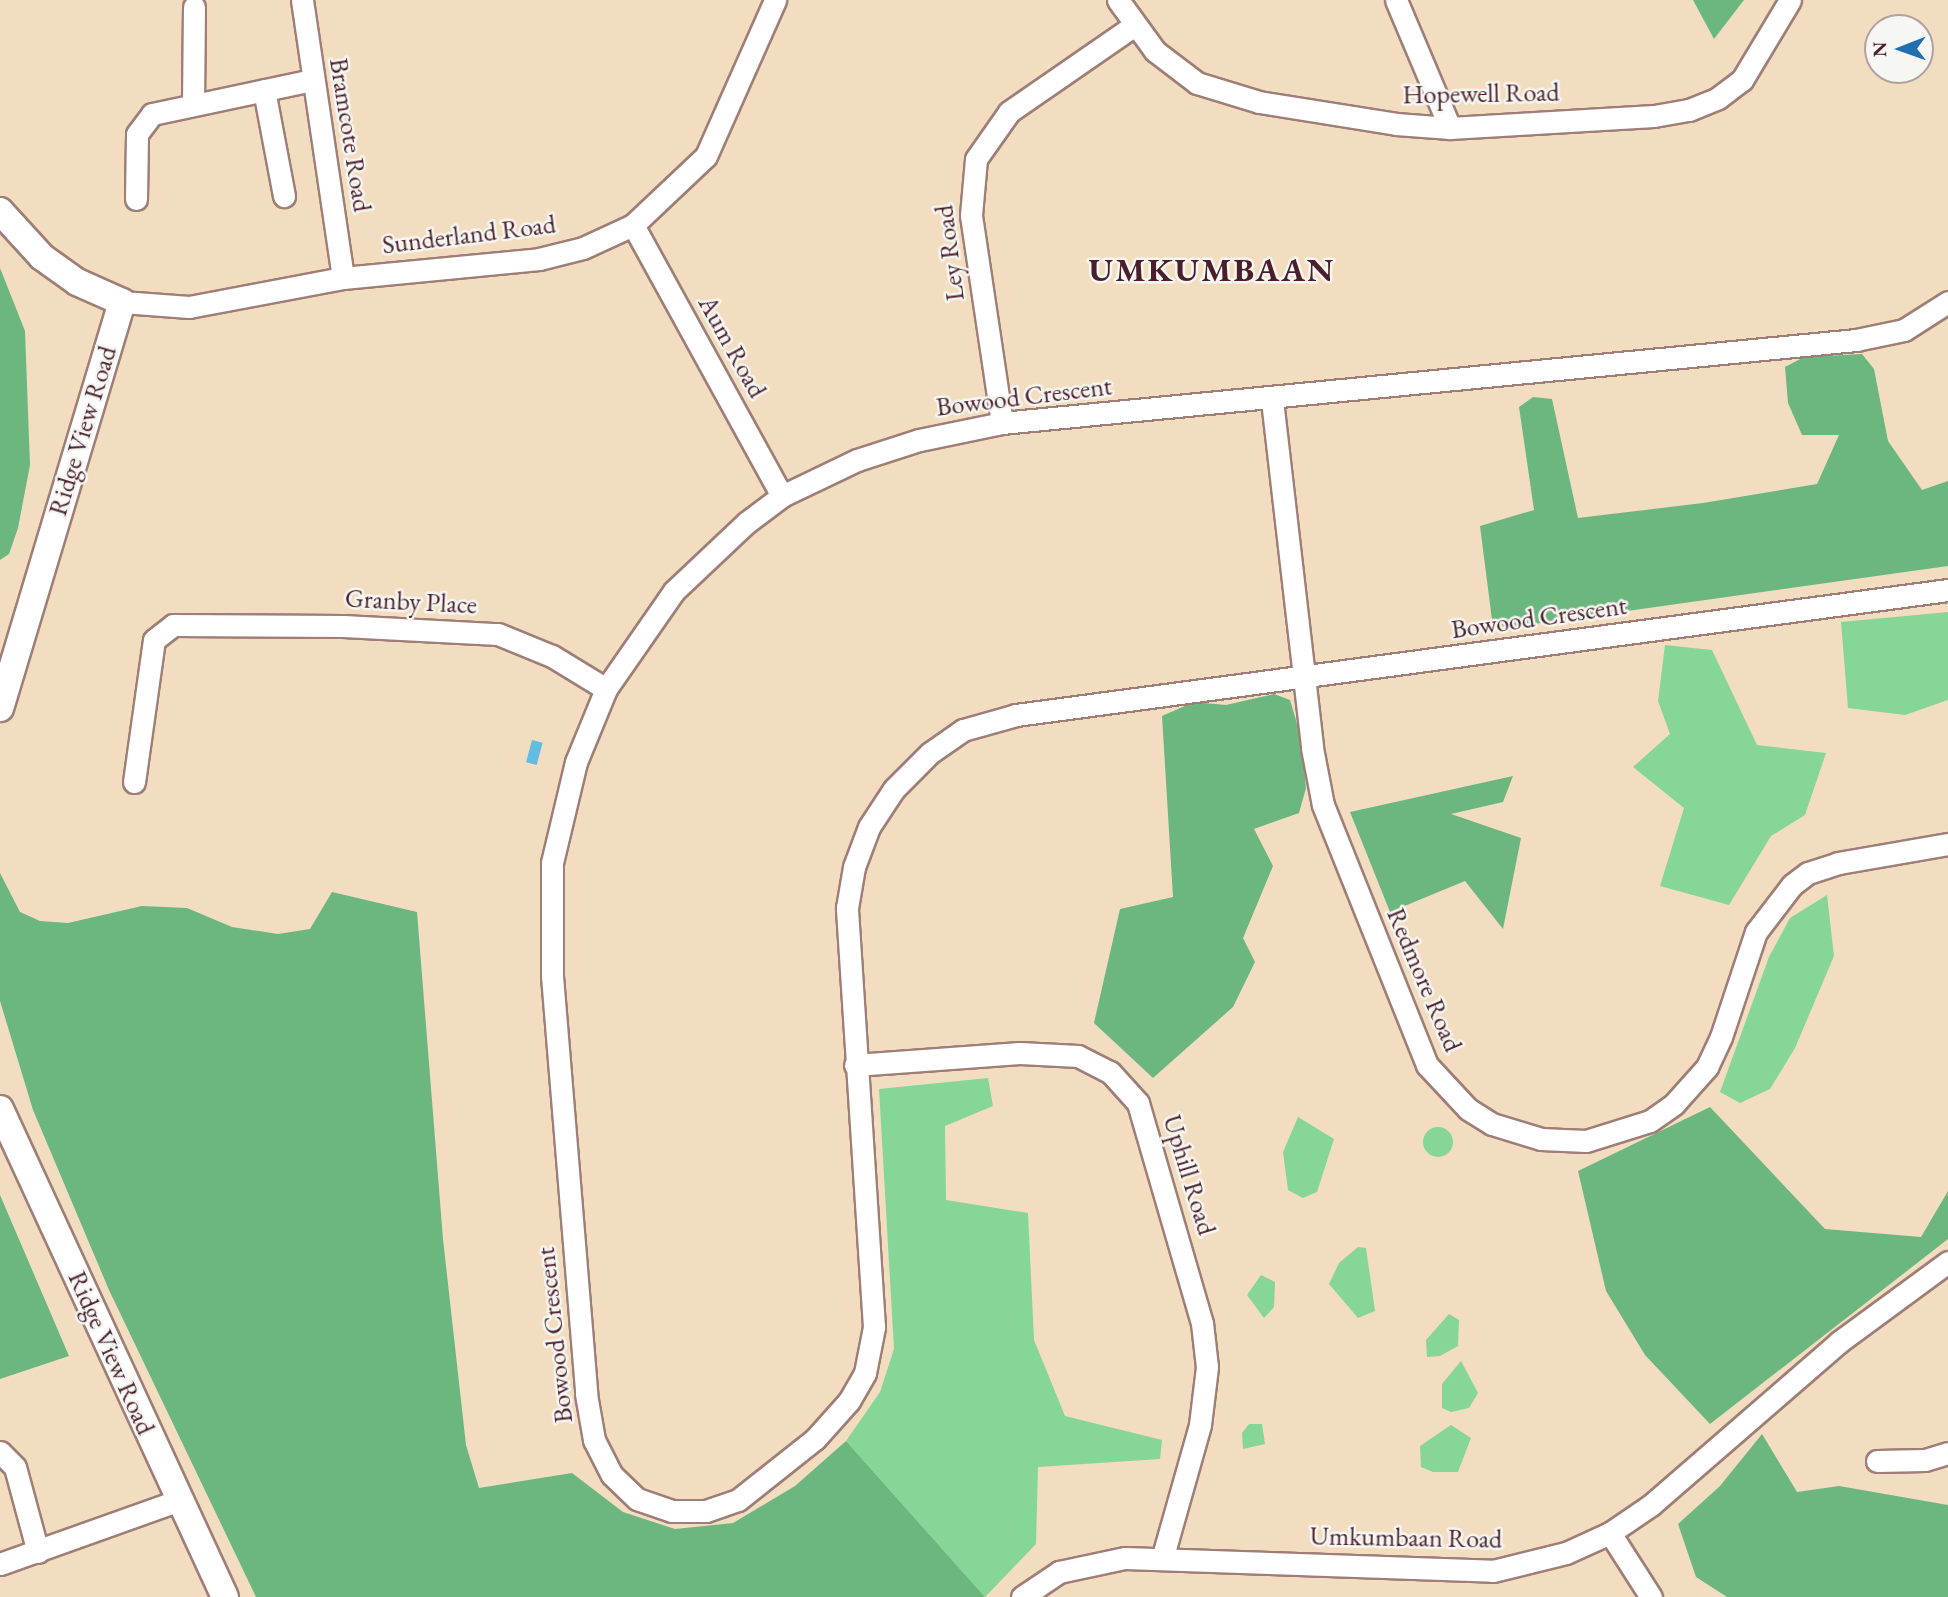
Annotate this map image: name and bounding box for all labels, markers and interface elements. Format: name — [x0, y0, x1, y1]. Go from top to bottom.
north arrow — [1864, 14, 1934, 84]
text: N — [1867, 41, 1892, 57]
street label: Bramcote Road — [322, 56, 378, 214]
street label: Hopewell Road — [1402, 77, 1560, 111]
street label: Ley Road — [929, 203, 971, 303]
street label: Sunderland Road — [380, 209, 558, 261]
district label: UMKUMBAAN — [1090, 250, 1334, 290]
street label: Aum Road — [691, 291, 773, 403]
street label: Ridge View Road — [42, 342, 124, 520]
street label: Bowood Crescent — [934, 371, 1114, 423]
street label: Granby Place — [344, 583, 478, 621]
street label: Bowood Crescent — [1449, 590, 1629, 646]
street label: Redmore Road — [1380, 903, 1468, 1057]
street label: Uphill Road — [1156, 1111, 1222, 1239]
street label: Bowood Crescent — [530, 1245, 580, 1425]
street label: Ridge View Road — [61, 1266, 161, 1440]
street label: Umkumbaan Road — [1309, 1521, 1503, 1555]

